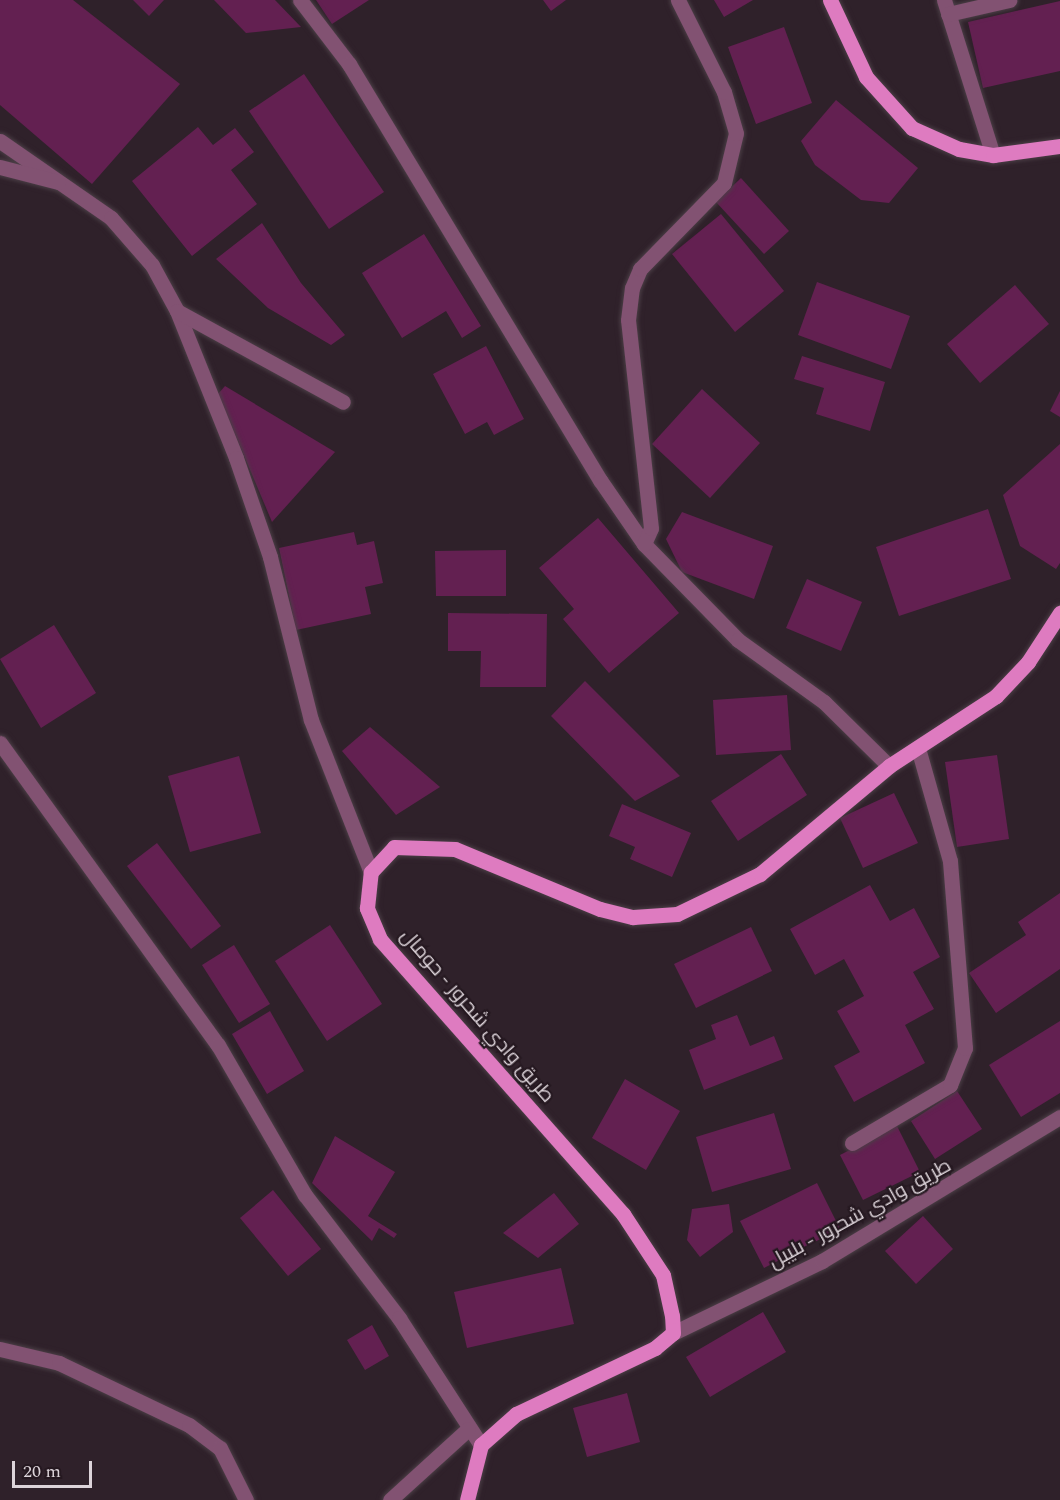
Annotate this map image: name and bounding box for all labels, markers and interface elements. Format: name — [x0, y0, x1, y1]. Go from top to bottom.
street label: طريق وادي شحرور - حومال — [395, 924, 559, 1108]
street label: طريق وادي شحرور - بليبل — [765, 1154, 955, 1274]
scale bar — [15, 1449, 94, 1487]
text: 20 m — [23, 1458, 61, 1485]

